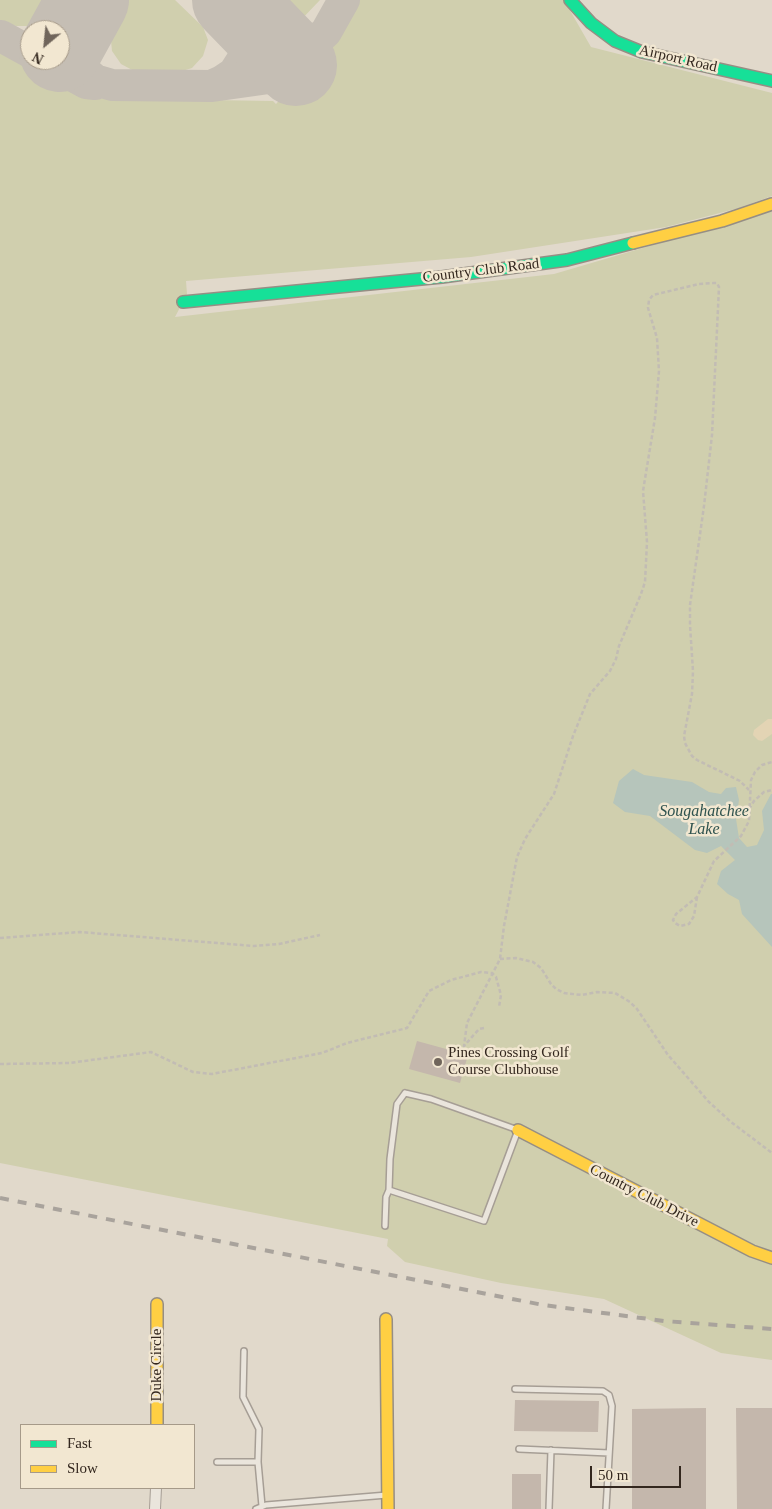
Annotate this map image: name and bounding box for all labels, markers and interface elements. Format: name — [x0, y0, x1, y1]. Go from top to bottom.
north arrow — [20, 20, 70, 70]
street label: Airport Road — [637, 41, 719, 77]
text: N — [30, 49, 46, 67]
street label: Country Club Road — [422, 255, 540, 287]
water label: Sougahatchee Lake — [659, 802, 749, 840]
place label: Pines Crossing Golf Course Clubhouse — [448, 1044, 569, 1079]
marker: Pines Crossing Golf Course Clubhouse — [432, 1056, 444, 1068]
street label: Country Club Drive — [586, 1161, 702, 1231]
street label: Duke Circle — [148, 1329, 166, 1401]
legend — [20, 1424, 195, 1489]
text: Fast — [67, 1435, 92, 1451]
scale bar — [592, 1456, 683, 1488]
text: Slow — [67, 1460, 98, 1476]
text: 50 m — [598, 1467, 628, 1483]

